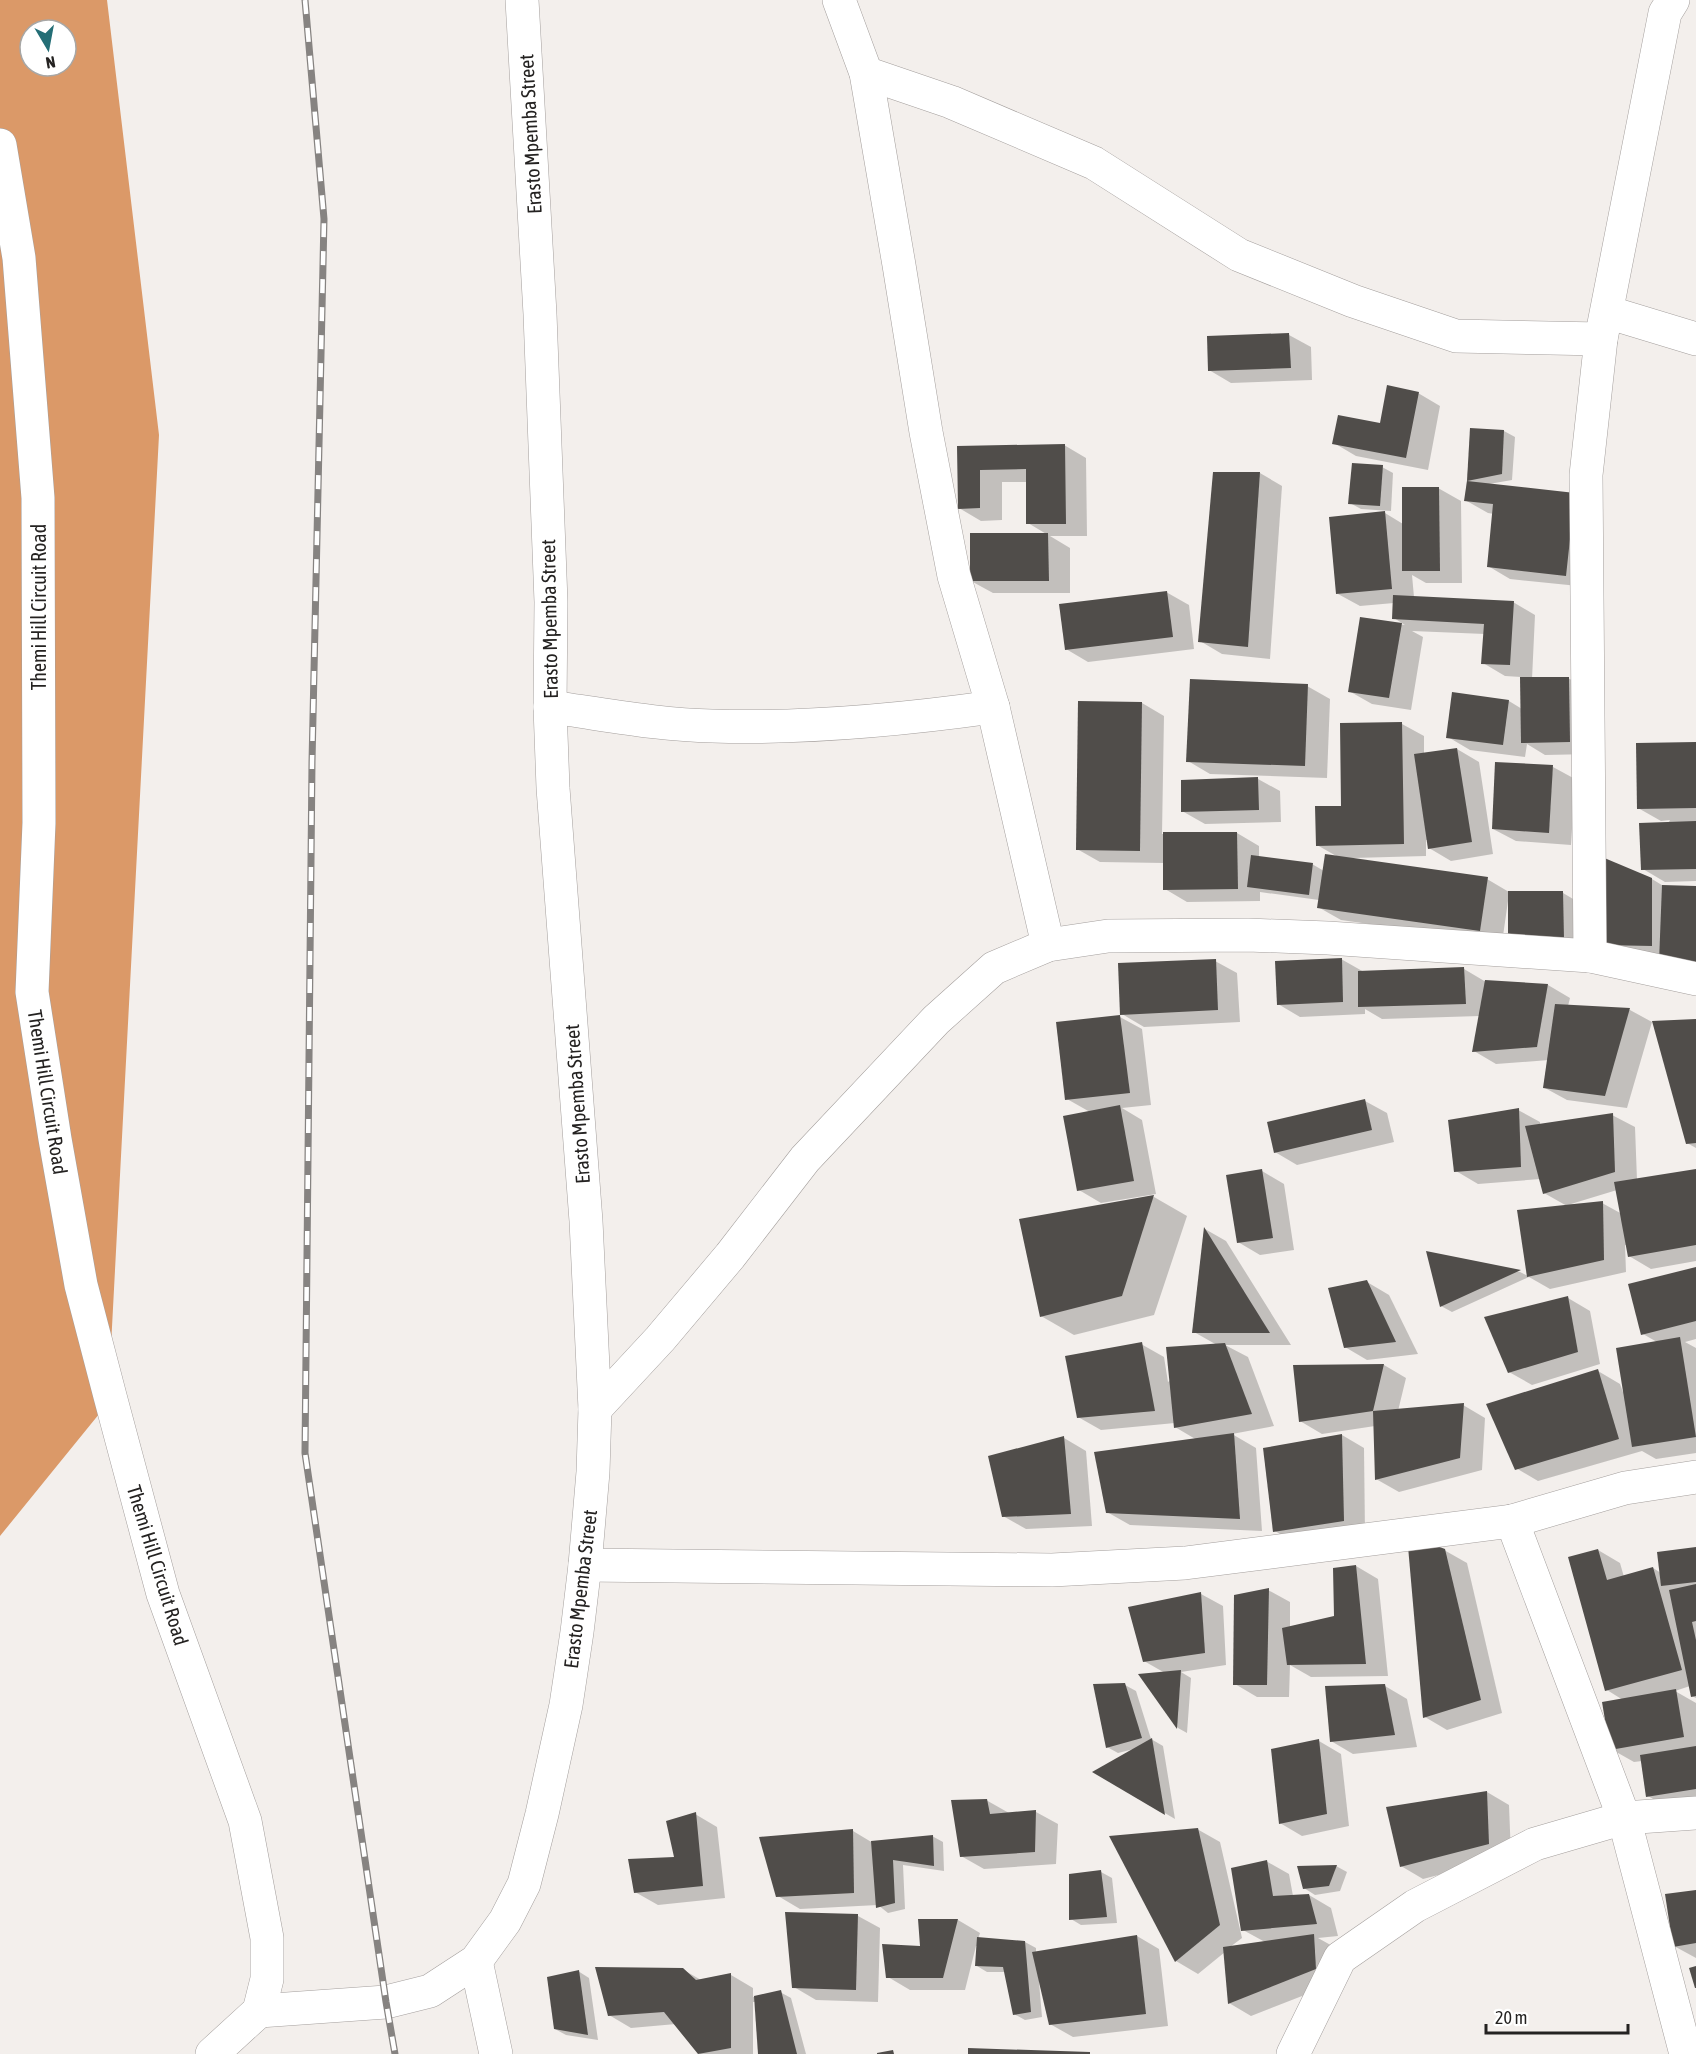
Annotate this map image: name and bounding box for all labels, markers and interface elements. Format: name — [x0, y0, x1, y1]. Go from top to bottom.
north arrow — [18, 18, 78, 78]
text: N — [44, 53, 57, 72]
street label: Erasto Mpemba Street — [514, 53, 546, 214]
street label: Themi Hill Circuit Road — [27, 524, 50, 690]
street label: Erasto Mpemba Street — [536, 539, 562, 699]
street label: Themi Hill Circuit Road — [24, 1008, 72, 1176]
street label: Erasto Mpemba Street — [560, 1023, 594, 1185]
street label: Themi Hill Circuit Road — [123, 1482, 193, 1648]
street label: Erasto Mpemba Street — [559, 1508, 601, 1670]
scale bar — [1486, 1997, 1628, 2035]
text: 20 m — [1495, 2007, 1527, 2028]

